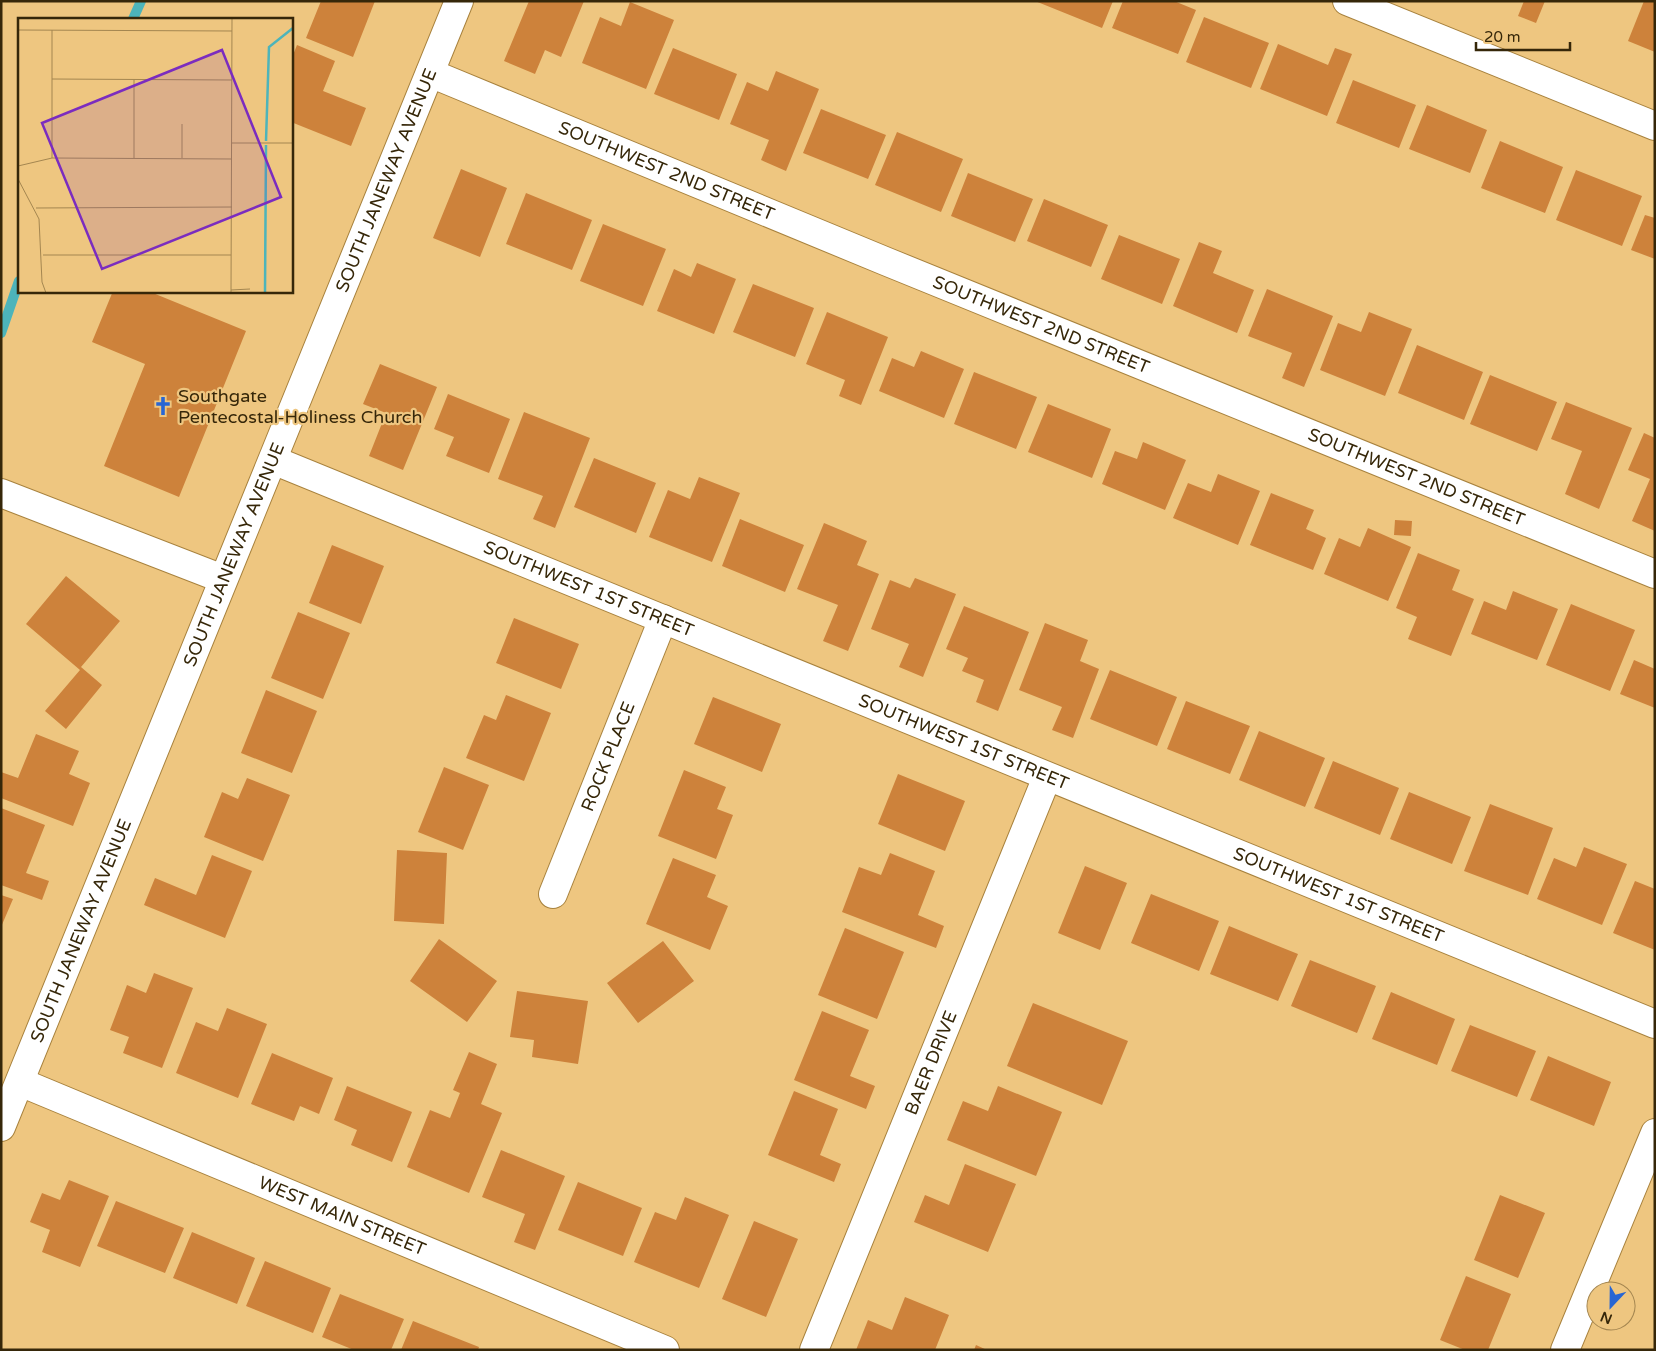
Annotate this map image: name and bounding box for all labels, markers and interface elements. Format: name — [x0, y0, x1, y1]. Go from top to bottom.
inset map — [18, 18, 292, 292]
scale bar — [1476, 20, 1570, 52]
text: 20 m — [1484, 28, 1521, 46]
street label: SOUTH JANEWAY AVENUE — [331, 65, 441, 295]
street label: SOUTHWEST 2ND STREET — [555, 116, 778, 225]
street label: SOUTHWEST 2ND STREET — [930, 271, 1153, 378]
place label: Southgate Pentecostal-Holiness Church — [178, 385, 422, 428]
church icon: Southgate Pentecostal-Holiness Church — [152, 395, 174, 417]
street label: SOUTHWEST 2ND STREET — [1305, 423, 1528, 531]
street label: SOUTH JANEWAY AVENUE — [179, 440, 289, 670]
street label: SOUTHWEST 1ST STREET — [480, 536, 697, 642]
street label: SOUTHWEST 1ST STREET — [855, 689, 1072, 795]
street label: ROCK PLACE — [576, 699, 640, 815]
street label: SOUTH JANEWAY AVENUE — [26, 816, 136, 1046]
street label: SOUTHWEST 1ST STREET — [1230, 842, 1447, 948]
street label: BAER DRIVE — [900, 1008, 962, 1118]
street label: WEST MAIN STREET — [255, 1171, 429, 1260]
north arrow — [1586, 1281, 1636, 1331]
text: N — [1598, 1308, 1615, 1328]

